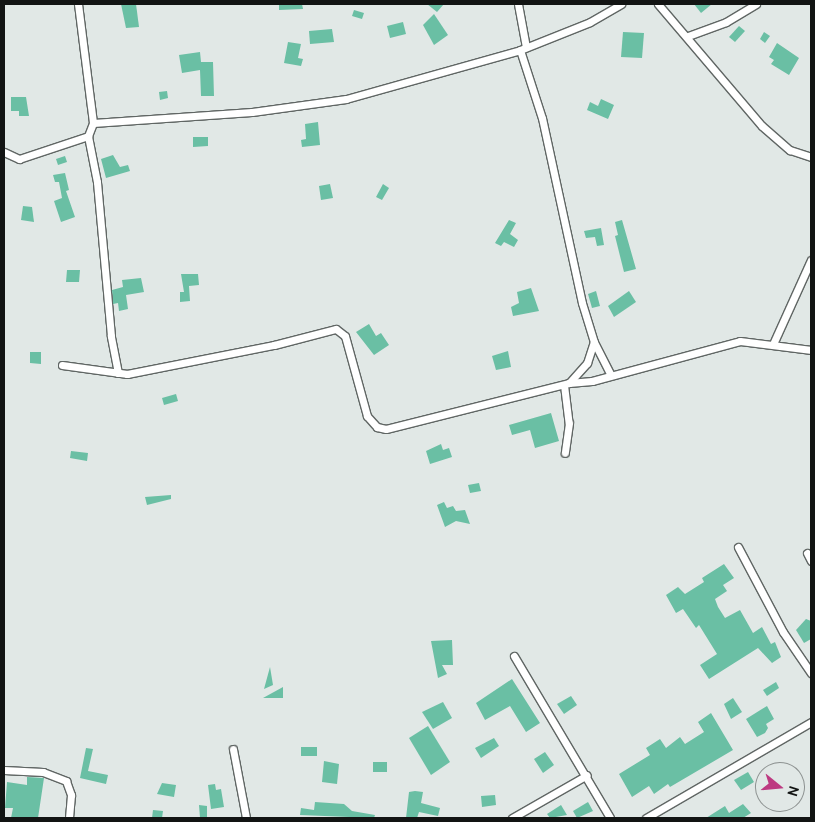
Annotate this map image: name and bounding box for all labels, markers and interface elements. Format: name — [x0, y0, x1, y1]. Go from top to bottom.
north arrow — [755, 762, 805, 812]
text: N — [783, 784, 803, 798]

